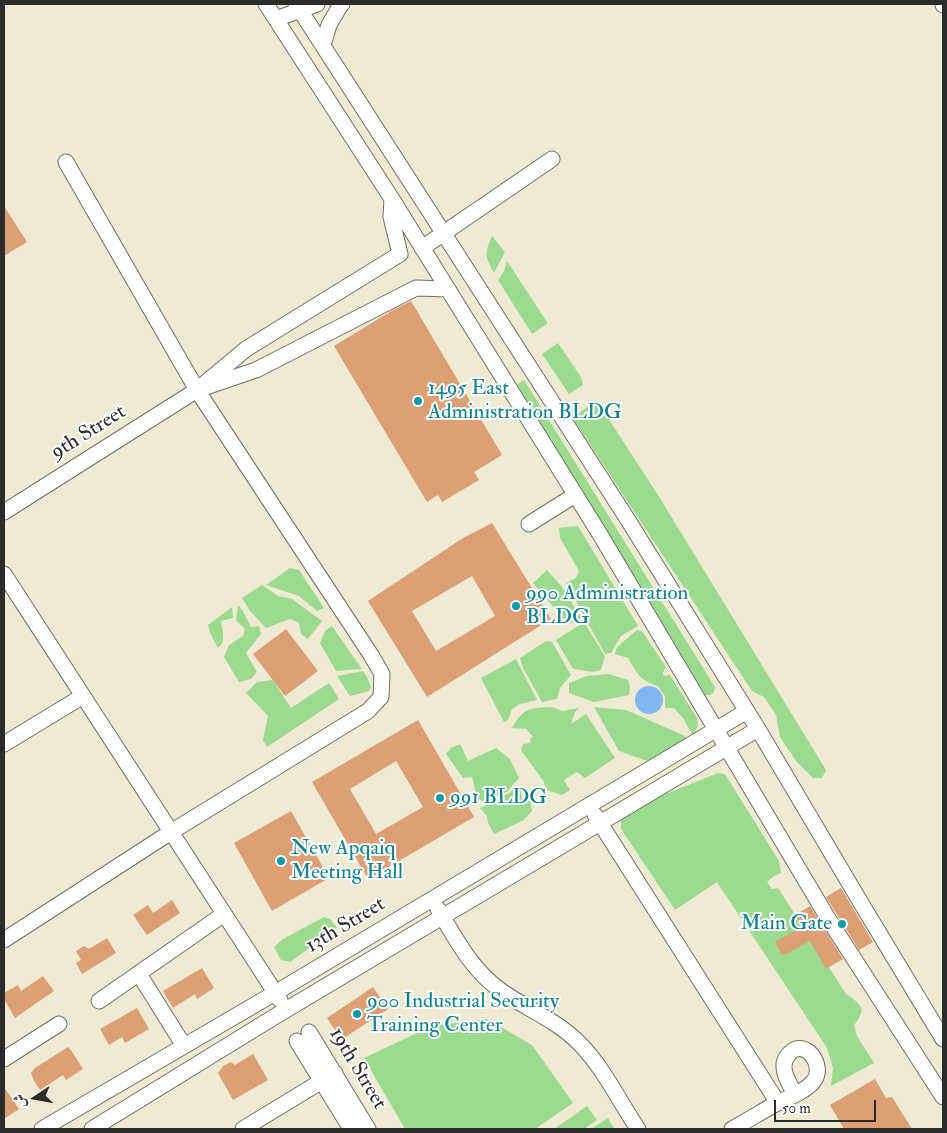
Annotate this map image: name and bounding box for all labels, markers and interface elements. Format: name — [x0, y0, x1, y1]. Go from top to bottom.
place label: 1495 East Administration BLDG — [428, 376, 622, 426]
marker: 1495 East Administration BLDG — [412, 395, 424, 407]
street label: 9th Street — [47, 400, 131, 466]
place label: 990 Administration BLDG — [526, 581, 688, 631]
marker: 990 Administration BLDG — [510, 600, 522, 612]
place label: 991 BLDG — [450, 785, 547, 811]
marker: 991 BLDG — [434, 792, 446, 804]
place label: New Apqaiq Meeting Hall — [291, 836, 403, 886]
marker: New Apqaiq Meeting Hall — [275, 855, 287, 867]
street label: 13th Street — [302, 892, 390, 960]
place label: Main Gate — [740, 911, 832, 937]
marker: Main Gate — [836, 918, 848, 930]
place label: 900 Industrial Security Training Center — [367, 989, 559, 1039]
marker: 900 Industrial Security Training Center — [351, 1008, 363, 1020]
street label: 19th Street — [323, 1023, 391, 1115]
north arrow — [10, 1073, 60, 1123]
scale bar — [777, 1090, 880, 1122]
text: ش — [10, 1093, 30, 1110]
text: 50 m — [782, 1099, 811, 1118]

